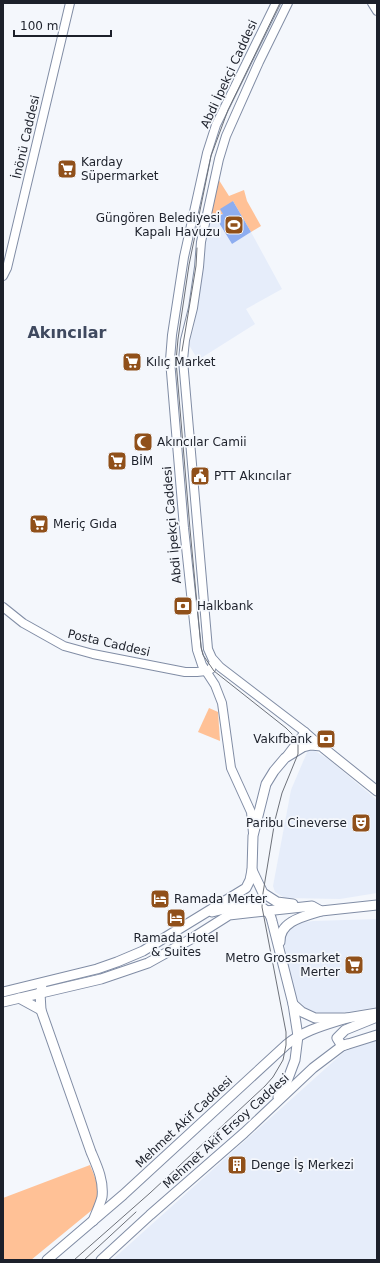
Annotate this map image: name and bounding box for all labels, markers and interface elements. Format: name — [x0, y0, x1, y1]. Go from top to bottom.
scale bar — [14, 12, 111, 38]
street label: Abdi İpekçi Caddesi — [197, 17, 260, 130]
text: 100 m — [20, 19, 58, 33]
street label: İnönü Caddesi — [9, 94, 42, 180]
place label: Karday Süpermarket — [81, 155, 159, 183]
supermarket icon: Karday Süpermarket — [56, 158, 78, 180]
place label: Güngören Belediyesi Kapalı Havuzu — [96, 211, 220, 239]
sports icon: Güngören Belediyesi Kapalı Havuzu — [223, 214, 245, 236]
district label: Akıncılar — [27, 323, 107, 342]
supermarket icon: Kılıç Market — [121, 351, 143, 373]
place label: Kılıç Market — [146, 355, 216, 369]
mosque icon: Akıncılar Camii — [132, 431, 154, 453]
place label: Akıncılar Camii — [157, 435, 247, 449]
supermarket icon: BİM — [106, 450, 128, 472]
place label: BİM — [131, 453, 153, 468]
public building icon: PTT Akıncılar — [189, 465, 211, 487]
street label: Abdi İpekçi Caddesi — [159, 466, 184, 584]
place label: PTT Akıncılar — [214, 469, 291, 483]
supermarket icon: Meriç Gıda — [28, 513, 50, 535]
place label: Meriç Gıda — [53, 517, 117, 531]
bank icon: Halkbank — [172, 595, 194, 617]
place label: Halkbank — [197, 599, 253, 613]
street label: Posta Caddesi — [66, 627, 152, 659]
bank icon: Vakıfbank — [315, 728, 337, 750]
place label: Vakıfbank — [253, 732, 312, 746]
theatre icon: Paribu Cineverse — [350, 812, 372, 834]
place label: Paribu Cineverse — [246, 816, 347, 830]
hotel icon: Ramada Merter — [149, 888, 171, 910]
place label: Ramada Merter — [174, 892, 267, 906]
hotel icon: Ramada Hotel & Suites — [165, 907, 187, 929]
place label: Ramada Hotel & Suites — [133, 931, 219, 959]
place label: Metro Grossmarket Merter — [225, 951, 340, 979]
supermarket icon: Metro Grossmarket Merter — [343, 954, 365, 976]
street label: Mehmet Akif Ersoy Caddesi — [160, 1071, 292, 1191]
street label: Mehmet Akif Caddesi — [133, 1073, 235, 1171]
building icon: Denge İş Merkezi — [226, 1154, 248, 1176]
place label: Denge İş Merkezi — [251, 1157, 354, 1172]

